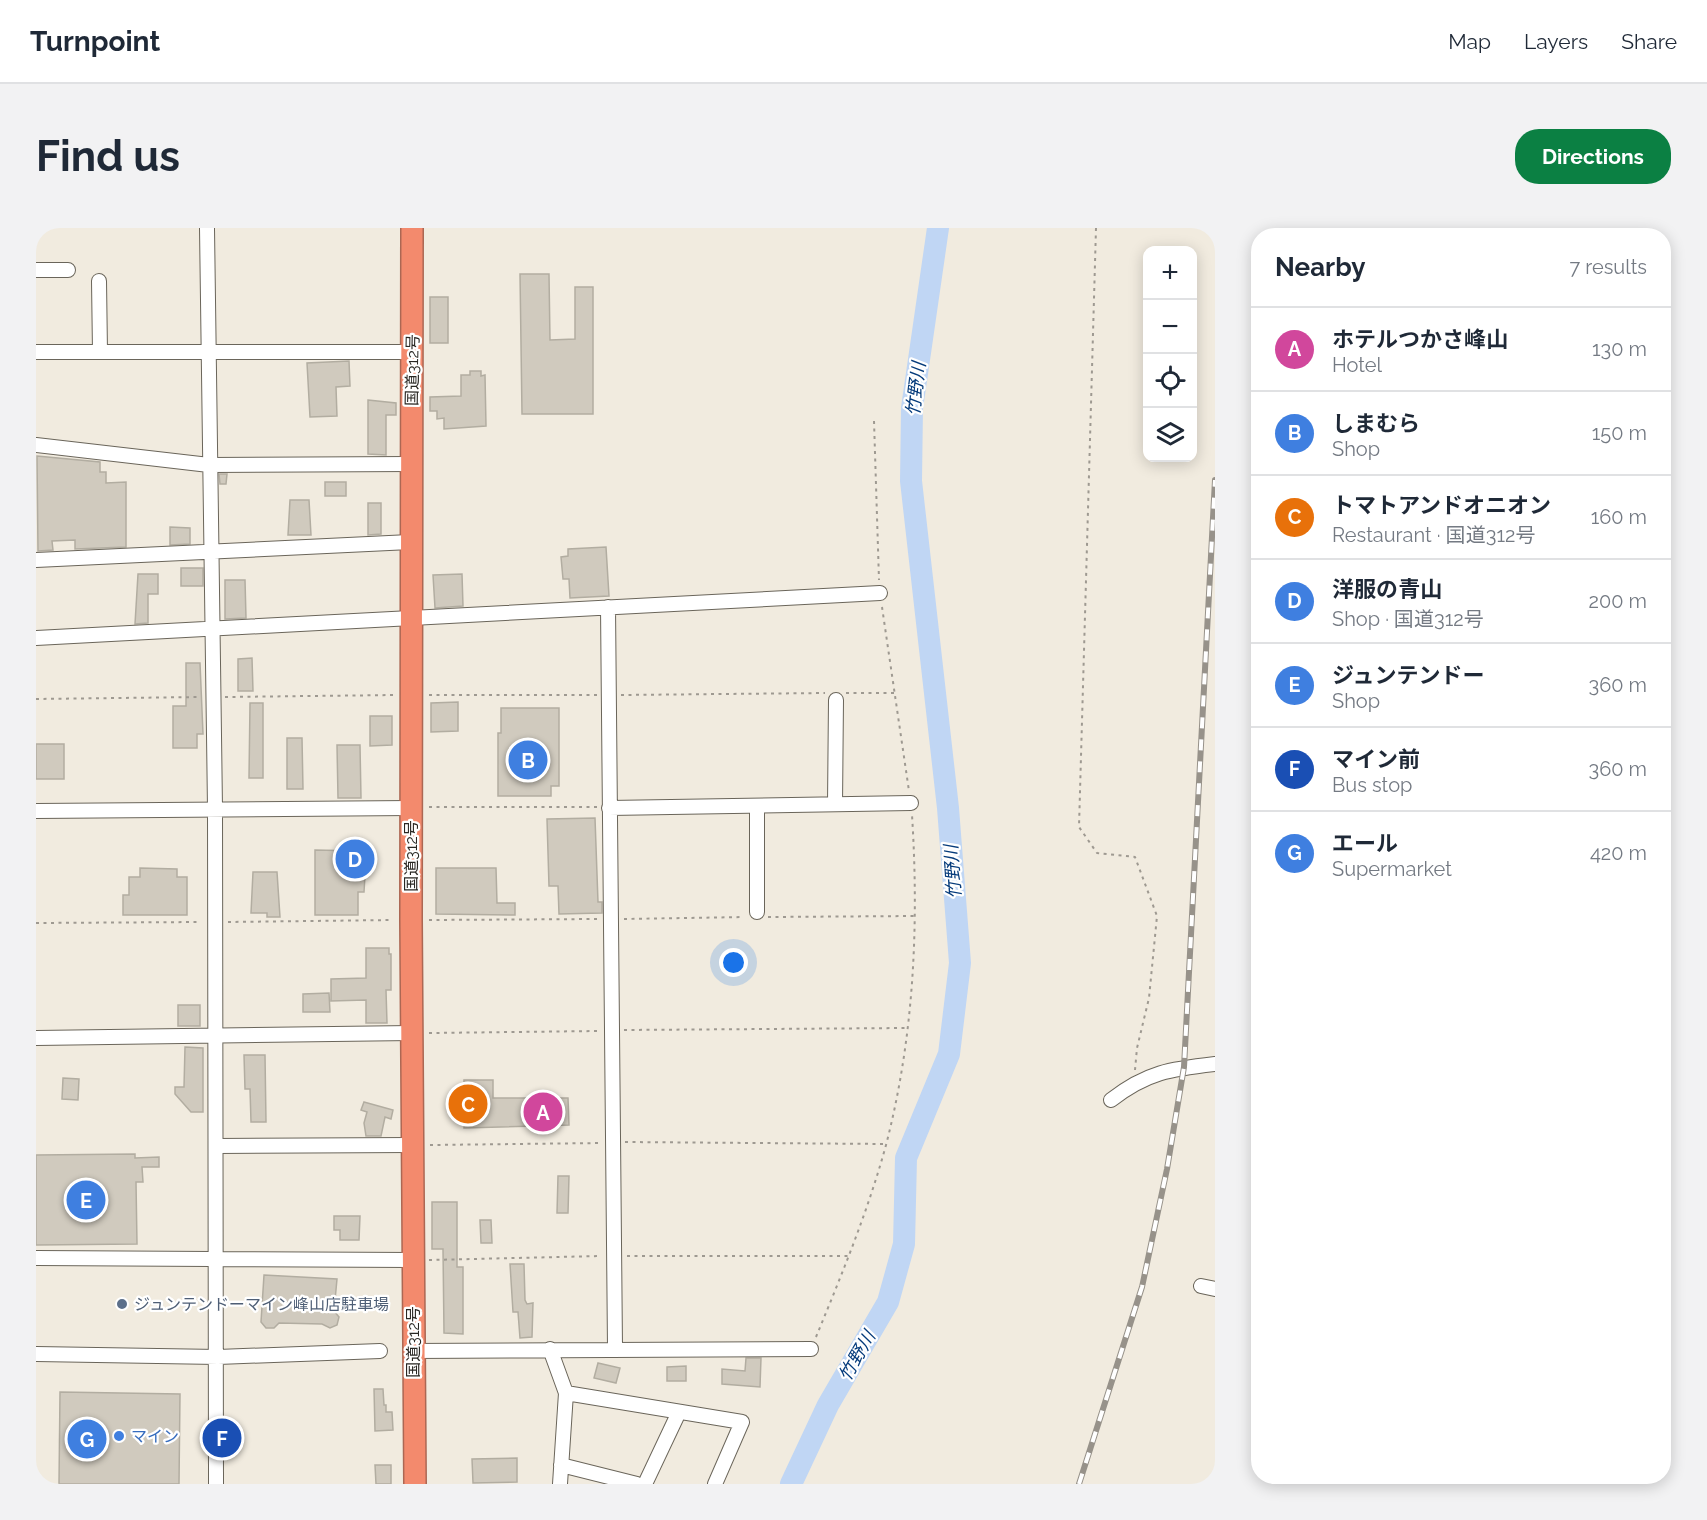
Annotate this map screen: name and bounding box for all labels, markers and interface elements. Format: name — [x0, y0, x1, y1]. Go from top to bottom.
text: Turnpoint — [30, 25, 160, 58]
text: Map — [1448, 29, 1491, 54]
text: Layers — [1524, 29, 1588, 54]
text: Share — [1621, 29, 1677, 54]
button: Directions — [1515, 129, 1671, 184]
text: Find us — [36, 132, 180, 181]
map controls — [1143, 246, 1197, 462]
button: + — [1143, 246, 1197, 300]
text: Nearby — [1275, 252, 1365, 282]
text: 7 results — [1569, 255, 1647, 279]
button: − — [1143, 300, 1197, 354]
text: ホテルつかさ峰山 — [1332, 326, 1508, 352]
street label: 国道312号 — [402, 334, 423, 406]
text: A — [1288, 337, 1301, 361]
text: 130 m — [1592, 337, 1647, 361]
text: Hotel — [1332, 353, 1382, 377]
button: locate — [1143, 354, 1197, 408]
water label: 竹野川 — [902, 359, 929, 417]
button: layers — [1143, 408, 1197, 462]
text: しまむら — [1332, 410, 1420, 436]
text: B — [1288, 421, 1301, 445]
text: 150 m — [1592, 421, 1647, 445]
text: Shop — [1332, 437, 1380, 461]
text: トマトアンドオニオン — [1332, 492, 1551, 518]
text: C — [1288, 505, 1301, 529]
text: 160 m — [1591, 505, 1647, 529]
text: Restaurant · 国道312号 — [1332, 523, 1535, 547]
text: 洋服の青山 — [1332, 576, 1442, 602]
text: D — [1287, 589, 1302, 613]
text: 200 m — [1589, 589, 1647, 613]
text: Shop · 国道312号 — [1332, 607, 1484, 631]
text: ジュンテンドー — [1332, 662, 1484, 688]
text: E — [1288, 673, 1301, 697]
text: 360 m — [1589, 673, 1647, 697]
text: Shop — [1332, 689, 1380, 713]
pin: B — [508, 738, 548, 782]
text: マイン前 — [1332, 746, 1420, 772]
text: F — [1289, 757, 1300, 781]
text: 360 m — [1589, 757, 1647, 781]
text: Bus stop — [1332, 773, 1412, 797]
street label: 国道312号 — [402, 820, 421, 892]
text: エール — [1332, 830, 1398, 856]
pin: D — [336, 836, 374, 882]
text: G — [1287, 841, 1302, 865]
text: 420 m — [1590, 841, 1647, 865]
water label: 竹野川 — [940, 842, 965, 900]
text: Supermarket — [1332, 857, 1452, 881]
your location — [719, 948, 748, 977]
pin: C — [448, 1082, 488, 1126]
pin: A — [524, 1090, 562, 1134]
pin: E — [67, 1178, 106, 1222]
place label: ジュンテンドーマイン峰山店駐車場 — [134, 1295, 389, 1314]
marker: ジュンテンドーマイン峰山店駐車場 — [115, 1297, 129, 1311]
street label: 国道312号 — [404, 1306, 423, 1378]
water label: 竹野川 — [834, 1325, 880, 1384]
pin: G — [68, 1416, 106, 1462]
pin: F — [202, 1416, 242, 1460]
place label: マイン — [131, 1427, 179, 1446]
marker: マイン — [112, 1429, 126, 1443]

